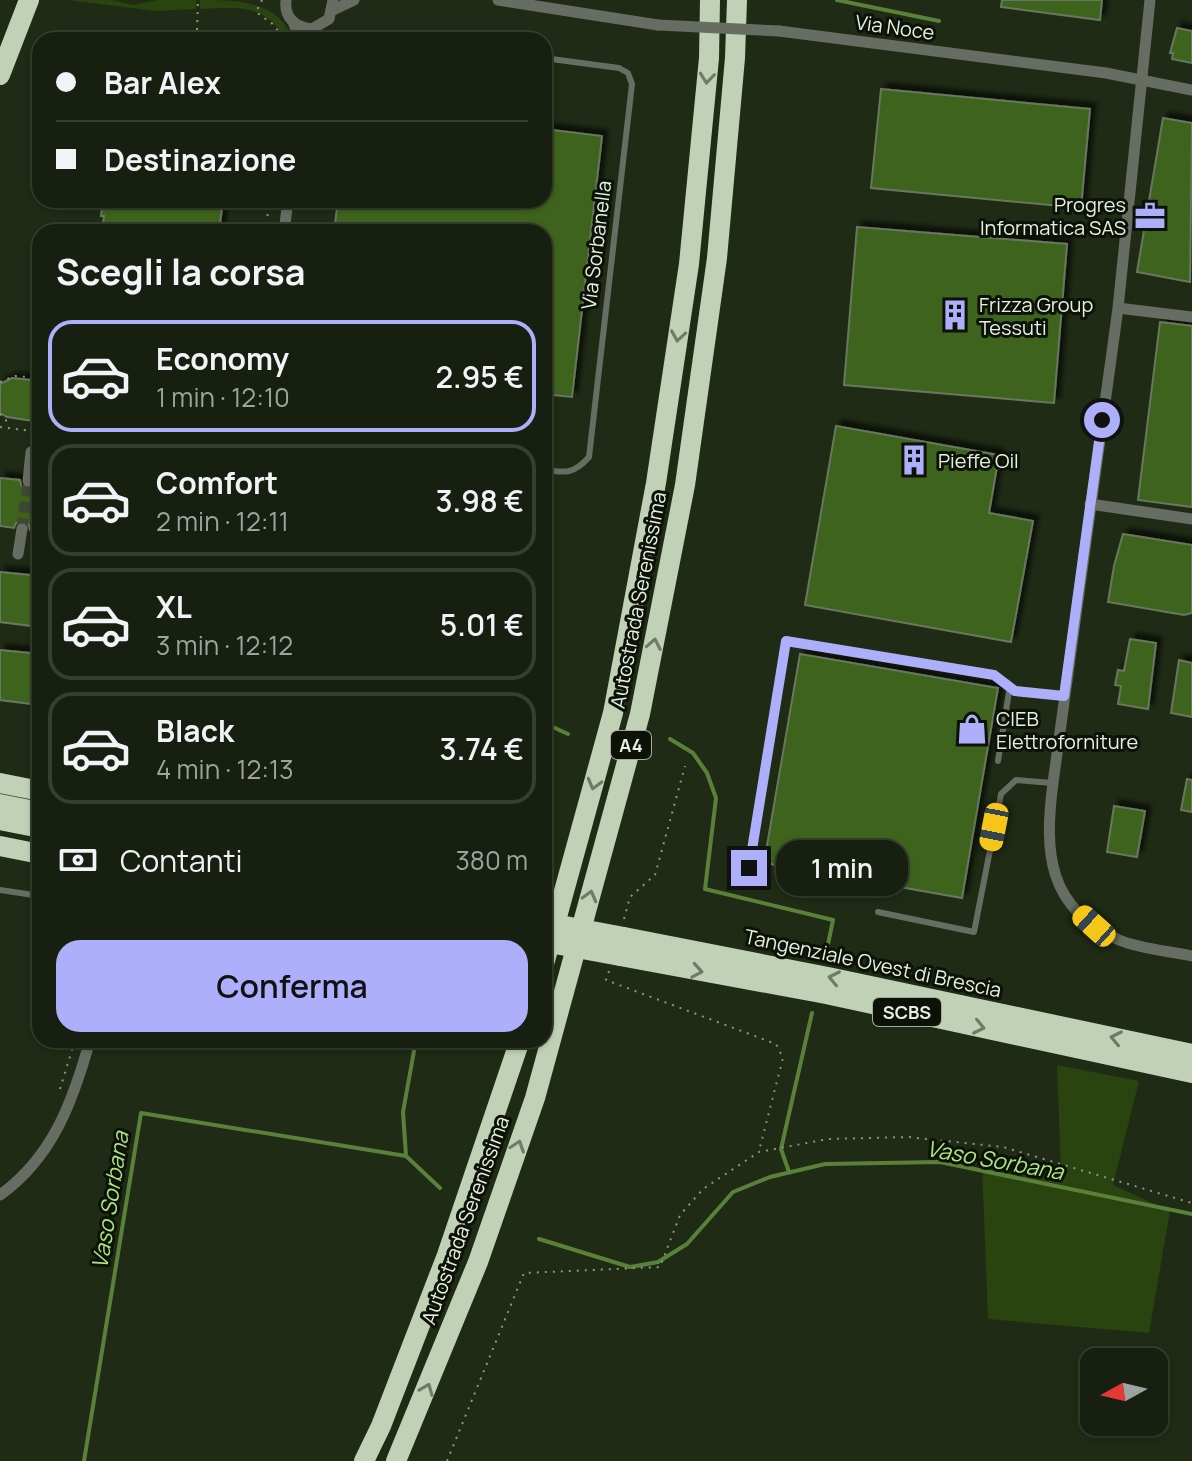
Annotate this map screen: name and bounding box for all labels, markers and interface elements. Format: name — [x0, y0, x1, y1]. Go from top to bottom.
street label: Via Noce — [854, 8, 936, 46]
text: Bar Alex — [104, 62, 221, 103]
one-way arrow — [699, 72, 716, 85]
text: Destinazione — [104, 139, 296, 180]
street label: Via Sorbanella — [575, 179, 617, 311]
place label: Progres Informatica SAS — [980, 191, 1126, 241]
office icon: Progres Informatica SAS — [1133, 199, 1167, 233]
text: Scegli la corsa — [56, 247, 305, 296]
place label: Frizza Group Tessuti — [979, 291, 1093, 341]
building icon: Frizza Group Tessuti — [938, 298, 972, 332]
one-way arrow — [670, 329, 687, 343]
text: Economy — [156, 338, 289, 379]
icon: car — [60, 340, 132, 412]
text: 2.95 € — [435, 356, 524, 397]
text: 1 min · 12:10 — [156, 379, 290, 415]
route start — [1084, 402, 1120, 438]
building icon: Pieffe Oil — [897, 443, 931, 477]
place label: Pieffe Oil — [938, 447, 1019, 474]
text: Comfort — [156, 462, 278, 503]
icon: car — [60, 464, 132, 536]
text: 3.98 € — [435, 480, 524, 521]
street label: Autostrada Serenissima — [604, 489, 672, 711]
text: 2 min · 12:11 — [156, 503, 289, 539]
text: XL — [156, 586, 192, 627]
icon: car — [60, 588, 132, 660]
text: 5.01 € — [440, 604, 524, 645]
text: 3 min · 12:12 — [156, 627, 293, 663]
one-way arrow — [644, 637, 661, 651]
place label: CIEB Elettroforniture — [996, 705, 1138, 755]
text: Black — [156, 710, 234, 751]
icon: car — [60, 712, 132, 784]
shop icon: CIEB Elettroforniture — [955, 712, 989, 746]
text: 3.74 € — [440, 728, 524, 769]
road number: A4 — [611, 731, 651, 759]
text: 4 min · 12:13 — [156, 751, 294, 787]
one-way arrow — [587, 777, 603, 790]
car — [978, 801, 1010, 853]
icon: cash — [56, 838, 100, 882]
text: Contanti — [120, 840, 243, 881]
callout: 1 min — [777, 840, 909, 896]
text: 380 m — [455, 842, 528, 878]
route end — [731, 850, 767, 886]
text: 1 min — [811, 850, 873, 886]
one-way arrow — [581, 890, 597, 904]
car — [1068, 901, 1120, 951]
street label: Tangenziale Ovest di Brescia — [742, 923, 1004, 1003]
button: Conferma — [56, 940, 528, 1032]
one-way arrow — [690, 961, 704, 978]
one-way arrow — [828, 970, 841, 987]
road number: SCBS — [873, 998, 941, 1026]
one-way arrow — [972, 1018, 985, 1035]
one-way arrow — [1109, 1030, 1123, 1047]
street label: Autostrada Serenissima — [415, 1112, 515, 1328]
water label: Vaso Sorbana — [84, 1127, 136, 1271]
water label: Vaso Sorbana — [924, 1133, 1068, 1187]
one-way arrow — [509, 1140, 525, 1154]
north arrow — [1080, 1348, 1168, 1436]
map controls — [1080, 1348, 1168, 1436]
one-way arrow — [417, 1383, 434, 1397]

